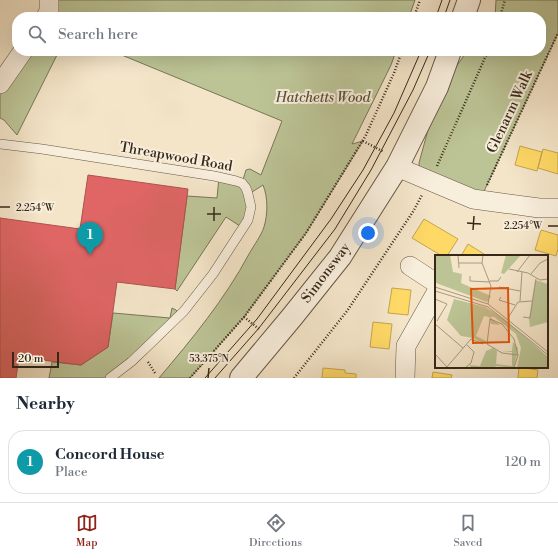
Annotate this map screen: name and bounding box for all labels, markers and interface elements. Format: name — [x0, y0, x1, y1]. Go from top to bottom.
search box — [12, 12, 546, 56]
icon: search — [26, 23, 48, 45]
text: Search here — [58, 25, 138, 44]
street label: Glenarm Walk — [483, 67, 537, 156]
park label: Hatchetts Wood — [275, 89, 372, 107]
street label: Threapwood Road — [118, 138, 234, 176]
text: 2.254°W — [16, 202, 55, 214]
text: 2.254°W — [504, 220, 543, 232]
pin: 1 — [77, 222, 103, 255]
your location — [358, 223, 378, 243]
street label: Simonsway — [297, 239, 355, 307]
inset map — [435, 255, 548, 368]
scale bar — [12, 350, 59, 369]
text: 20 m — [18, 352, 43, 366]
text: 53.375°N — [189, 353, 230, 365]
text: Nearby — [16, 393, 75, 415]
text: Concord House — [55, 445, 165, 464]
text: 1 — [27, 454, 33, 470]
text: 120 m — [505, 454, 541, 470]
text: Place — [55, 464, 87, 480]
tab: Map — [76, 512, 98, 550]
tab: Directions — [249, 512, 302, 550]
tab: Saved — [453, 512, 482, 550]

